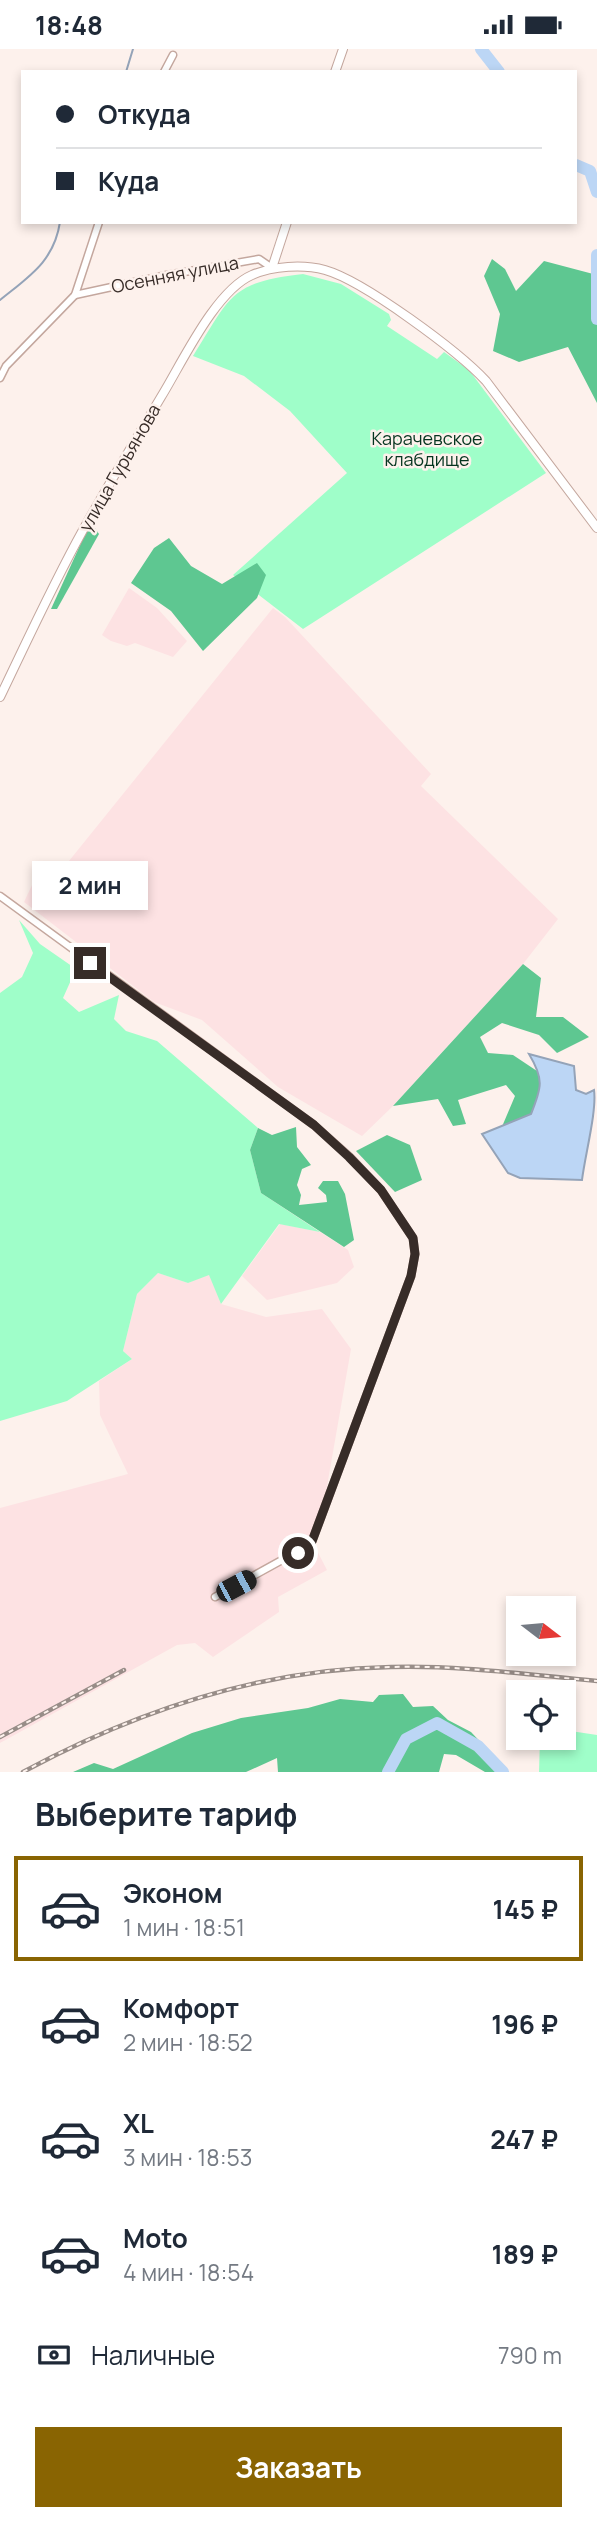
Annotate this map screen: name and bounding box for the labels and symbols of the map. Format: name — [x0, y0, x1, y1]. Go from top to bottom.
street label: Осенняя улица — [109, 250, 240, 298]
street label: улица Гурьянова — [73, 399, 165, 536]
park label: Карачевское клабдище — [371, 426, 483, 471]
callout: 2 мин — [32, 862, 148, 911]
route end — [74, 947, 106, 979]
route start — [282, 1537, 314, 1569]
car — [213, 1567, 260, 1605]
north arrow — [506, 1596, 576, 1666]

